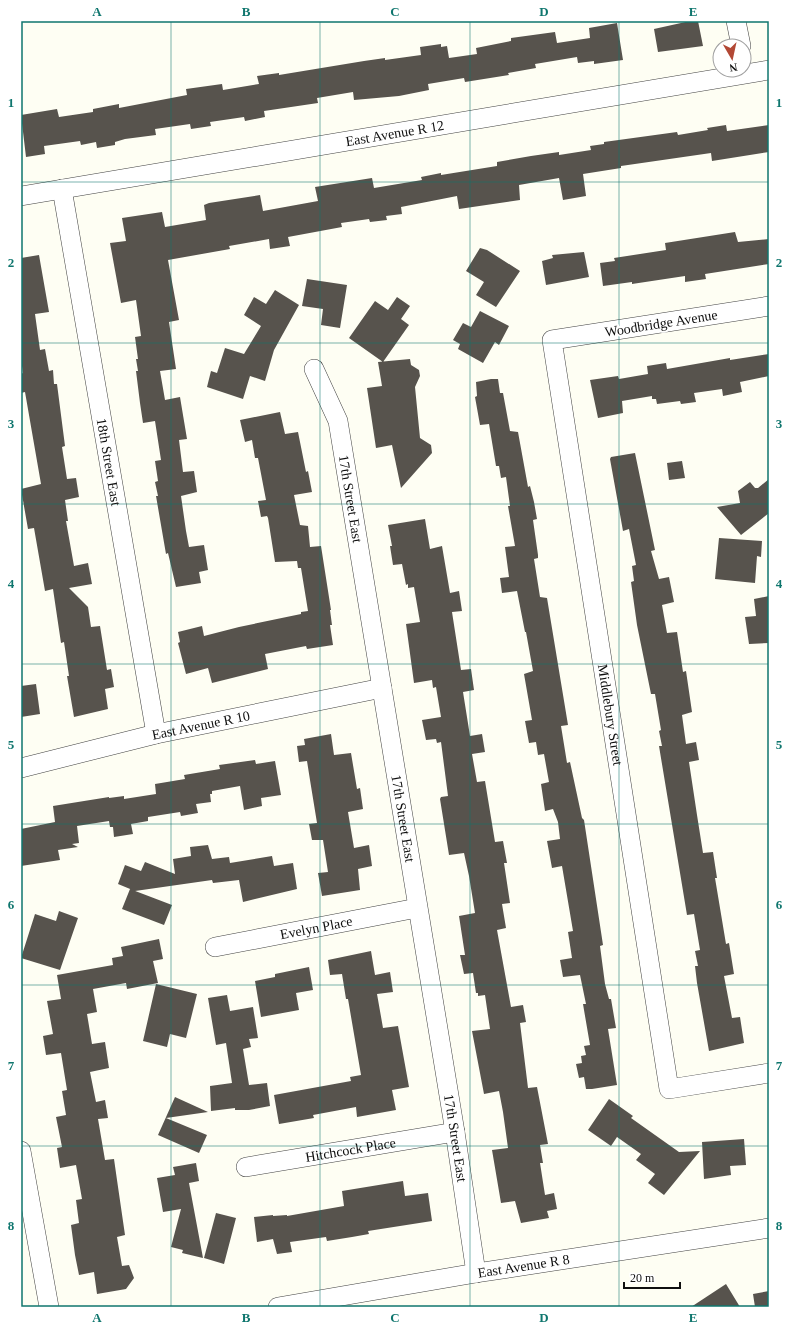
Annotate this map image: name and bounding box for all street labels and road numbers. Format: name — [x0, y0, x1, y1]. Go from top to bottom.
street label: East Avenue R 12 — [344, 118, 445, 149]
street label: Woodbridge Avenue — [604, 307, 719, 340]
street label: 18th Street East — [94, 417, 124, 507]
street label: 17th Street East — [336, 454, 365, 544]
street label: Middlebury Street — [595, 663, 625, 767]
street label: East Avenue R 10 — [151, 708, 251, 743]
street label: 17th Street East — [388, 773, 418, 864]
street label: Evelyn Place — [279, 914, 354, 942]
street label: 17th Street East — [441, 1093, 469, 1183]
street label: Hitchcock Place — [304, 1135, 397, 1165]
street label: East Avenue R 8 — [477, 1252, 571, 1281]

